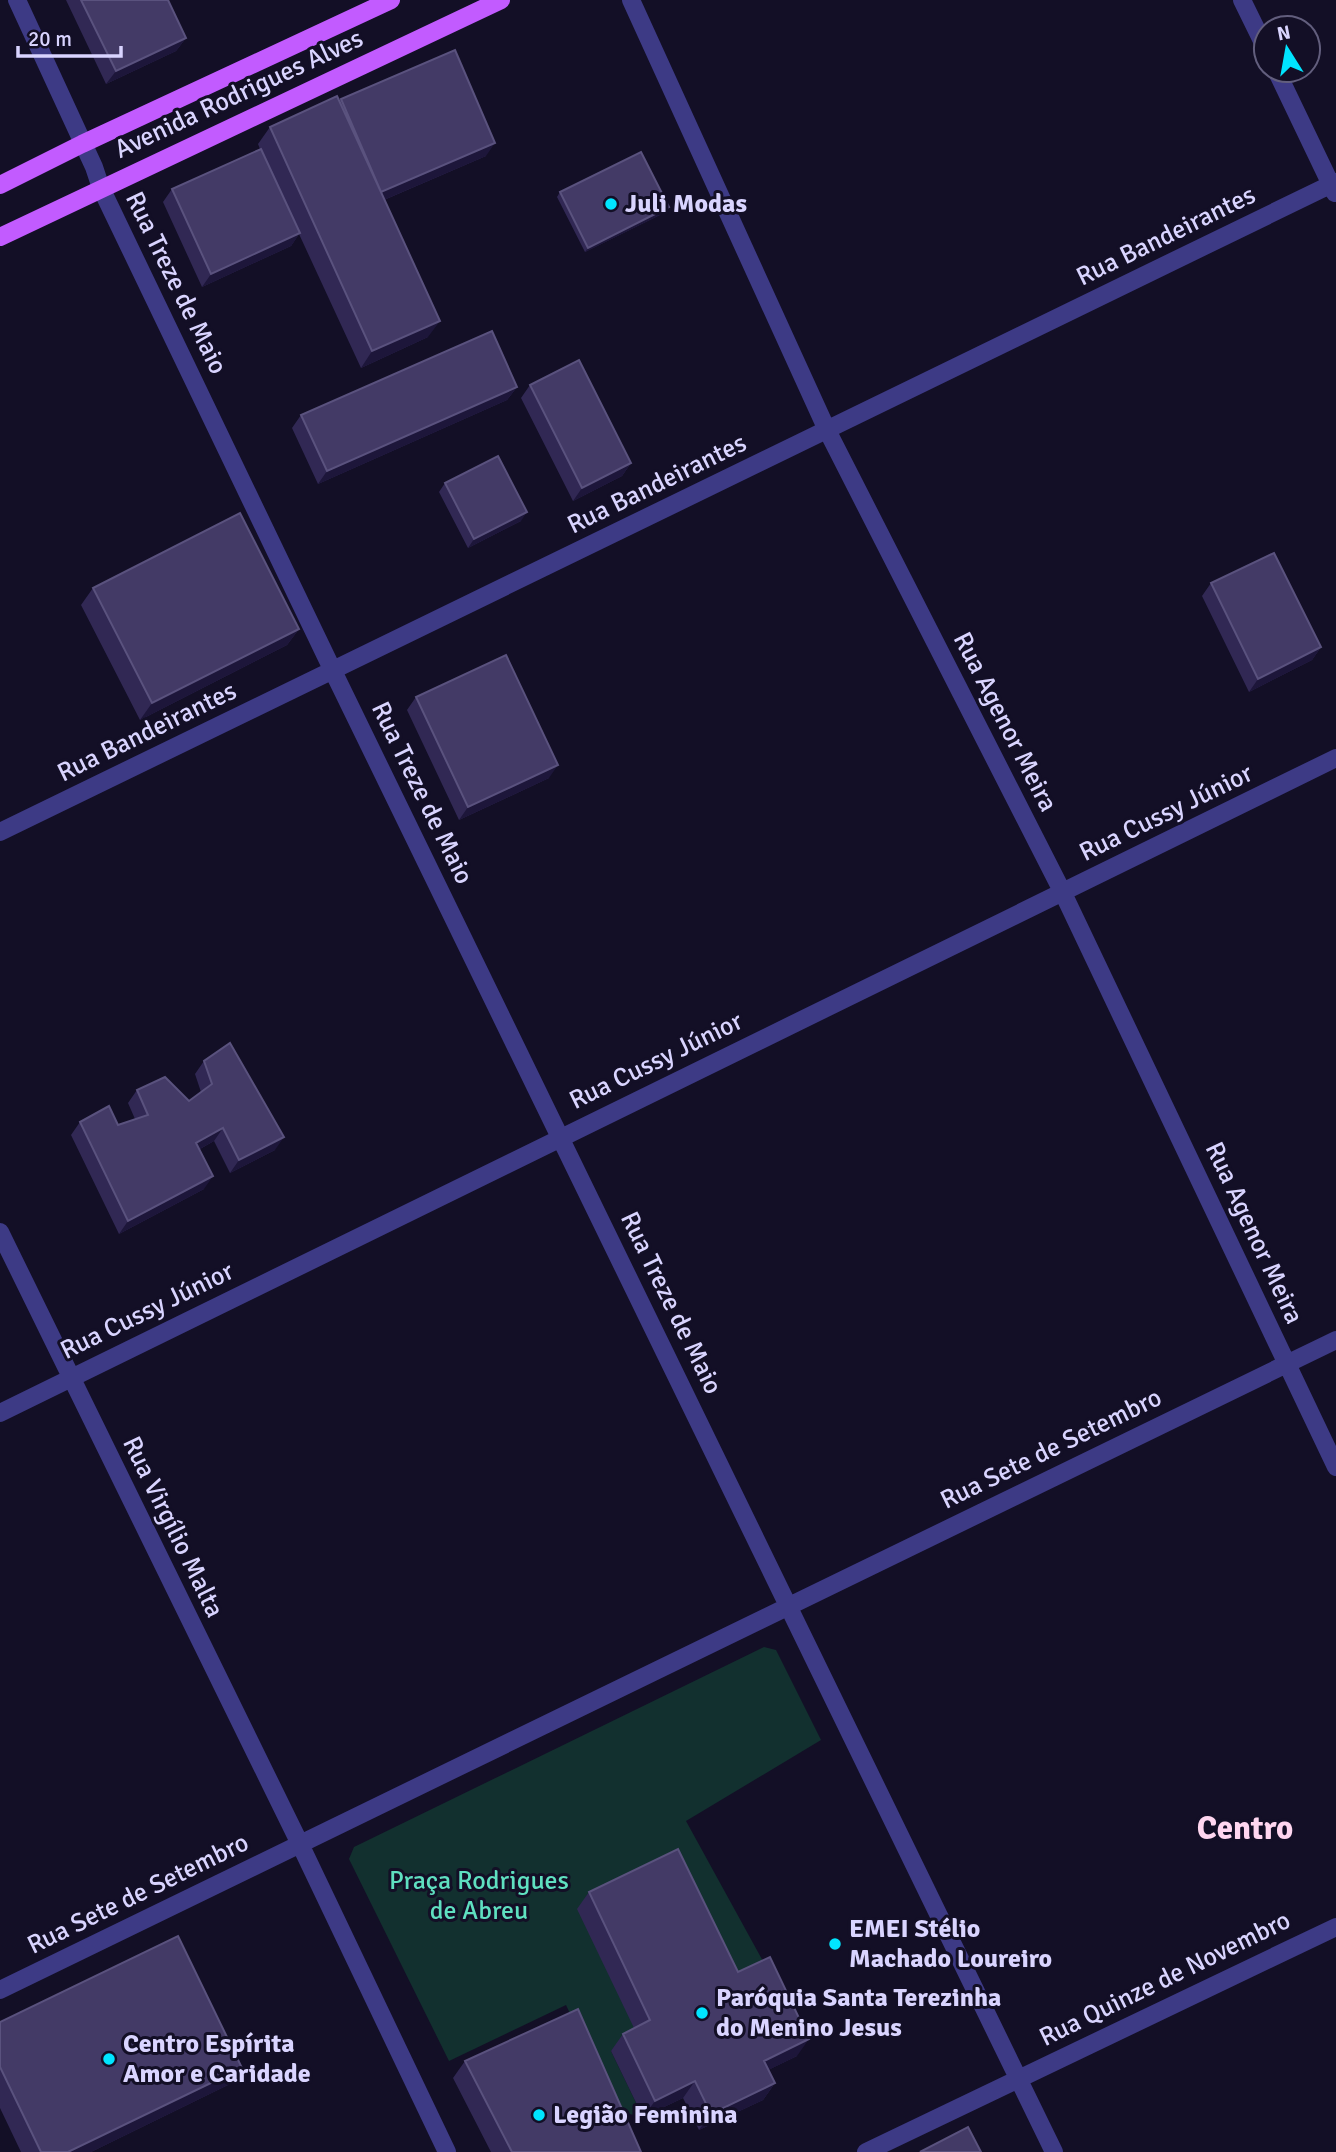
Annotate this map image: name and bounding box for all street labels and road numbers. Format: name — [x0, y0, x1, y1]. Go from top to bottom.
street label: Avenida Rodrigues Alves — [110, 22, 368, 166]
street label: Rua Bandeirantes — [1071, 179, 1261, 293]
street label: Rua Treze de Maio — [118, 187, 234, 379]
street label: Rua Bandeirantes — [562, 427, 752, 541]
street label: Rua Agenor Meira — [946, 627, 1064, 817]
street label: Rua Bandeirantes — [52, 675, 242, 789]
street label: Rua Treze de Maio — [364, 697, 480, 889]
street label: Rua Cussy Júnior — [1074, 757, 1258, 869]
street label: Rua Cussy Júnior — [564, 1005, 748, 1117]
street label: Rua Agenor Meira — [1198, 1137, 1310, 1329]
street label: Rua Treze de Maio — [613, 1207, 729, 1399]
street label: Rua Cussy Júnior — [55, 1255, 239, 1367]
street label: Rua Sete de Setembro — [935, 1382, 1167, 1516]
street label: Rua Virgílio Malta — [115, 1431, 231, 1623]
street label: Rua Sete de Setembro — [22, 1827, 254, 1961]
street label: Rua Quinze de Novembro — [1034, 1904, 1296, 2054]

